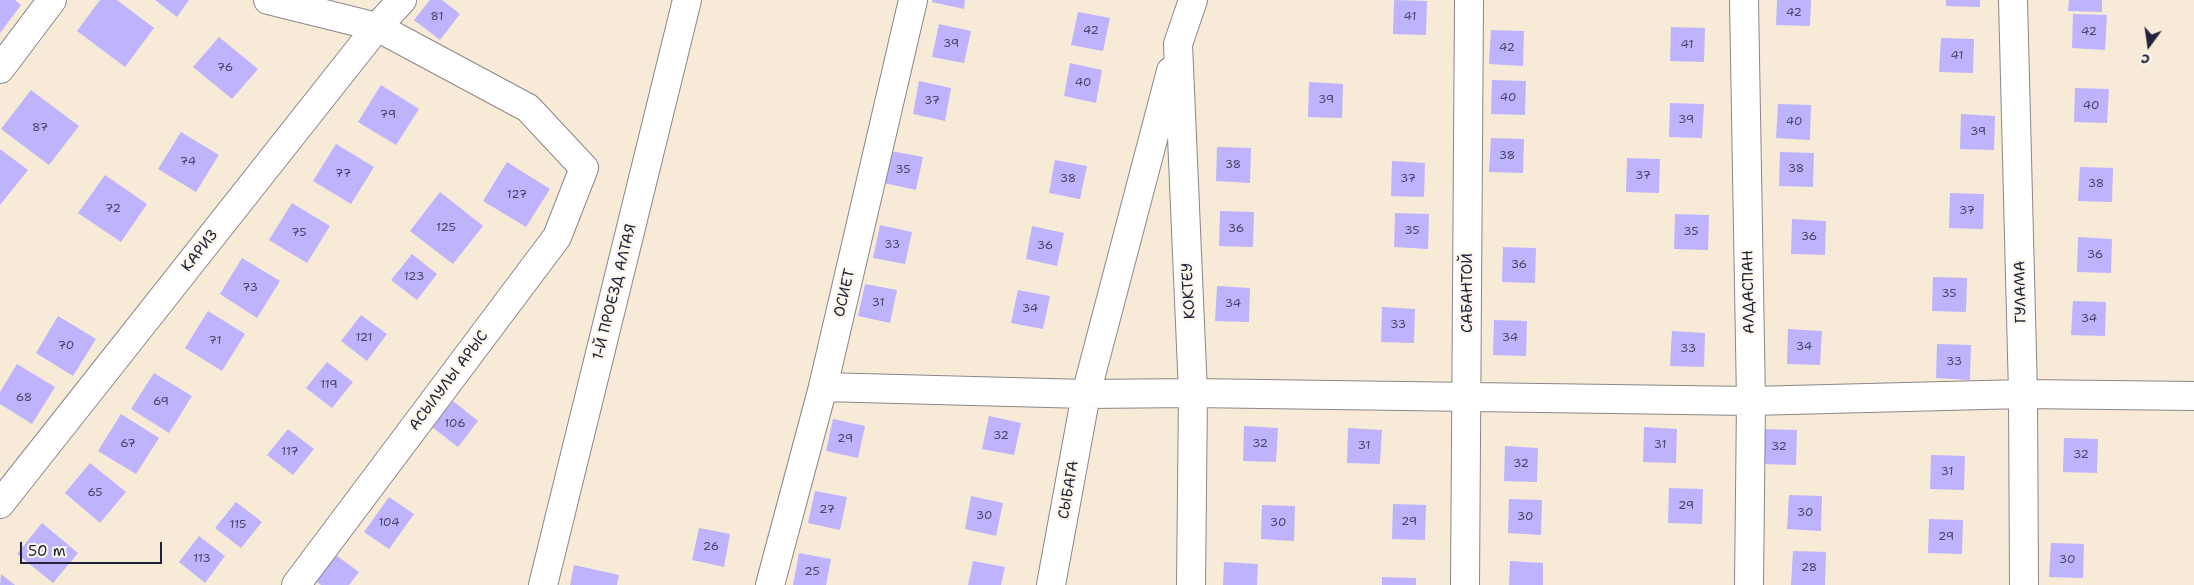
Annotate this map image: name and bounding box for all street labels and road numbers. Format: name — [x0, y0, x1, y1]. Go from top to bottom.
street label: 1-Й ПРОЕЗД АЛТАЯ — [589, 222, 641, 362]
street label: КАРИЗ — [178, 226, 222, 276]
street label: АЛДАСПАН — [1739, 250, 1759, 334]
street label: САБАНТОЙ — [1459, 253, 1477, 333]
street label: ГУЛАМА — [2011, 260, 2031, 324]
street label: КОКТЕУ — [1179, 262, 1199, 320]
street label: ОСИЕТ — [831, 267, 859, 319]
street label: АСЫЛУЛЫ АРЫС — [406, 327, 492, 435]
street label: СЫБАГА — [1055, 459, 1083, 521]

